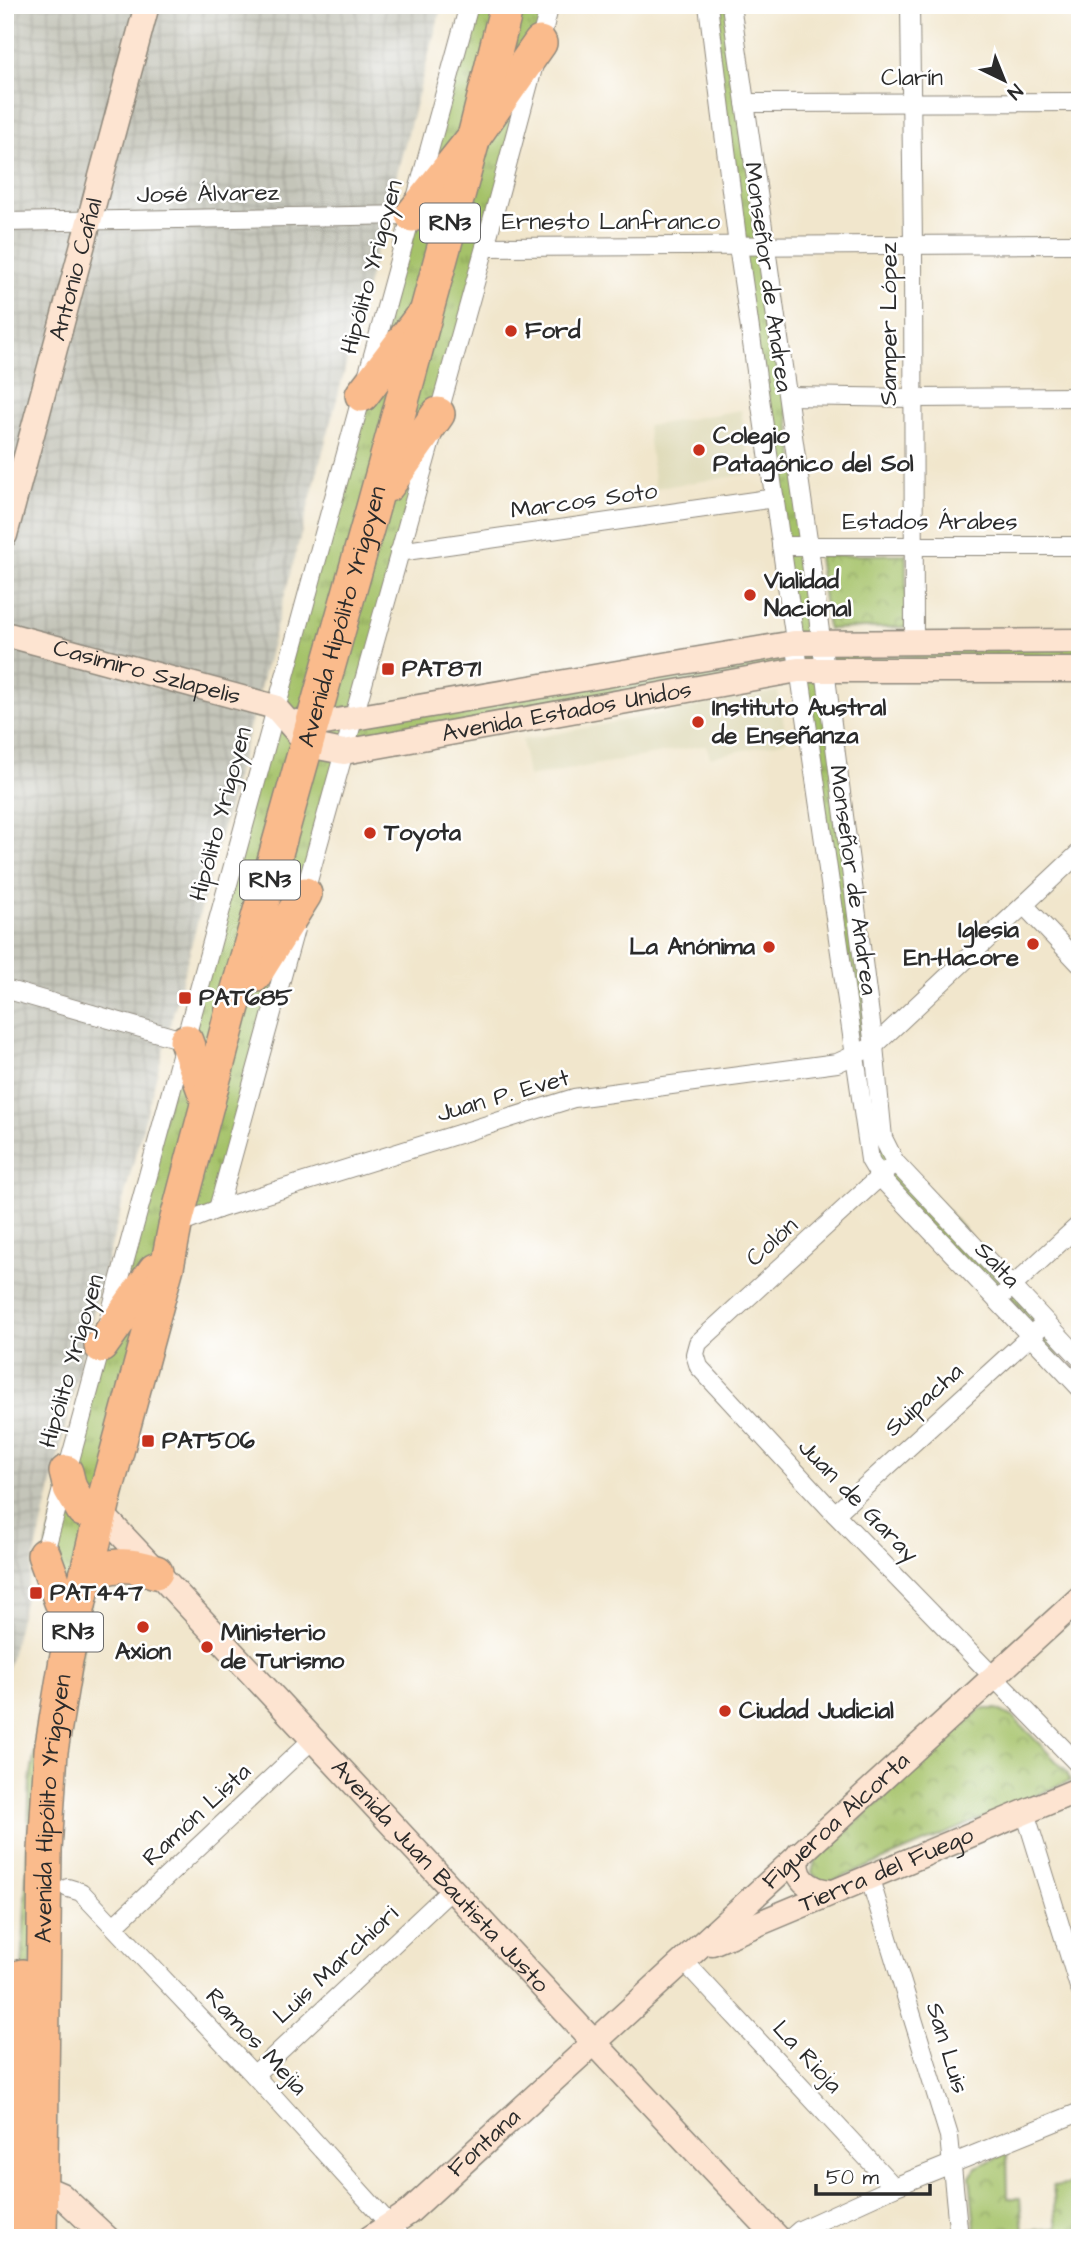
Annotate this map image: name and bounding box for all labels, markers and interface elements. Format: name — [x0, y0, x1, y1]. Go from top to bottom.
north arrow — [970, 46, 1040, 116]
street label: Clarín — [881, 61, 943, 95]
text: N — [1001, 77, 1028, 105]
street label: Monseñor de Andrea — [735, 160, 801, 394]
street label: José Álvarez — [136, 176, 280, 212]
street label: Hipólito Yrigoyen — [332, 176, 413, 358]
street label: Antonio Cañal — [41, 194, 112, 345]
road number: RN3 — [420, 204, 480, 243]
street label: Ernesto Lanfranco — [502, 205, 721, 239]
street label: Samper López — [872, 242, 906, 406]
place label: Ford — [525, 314, 581, 348]
marker: Ford — [503, 323, 519, 339]
place label: Colegio Patagónico del Sol — [713, 419, 914, 482]
marker: Colegio Patagónico del Sol — [691, 442, 707, 458]
street label: Marcos Soto — [508, 474, 660, 528]
street label: Avenida Hipólito Yrigoyen — [290, 482, 395, 751]
street label: Estados Árabes — [843, 505, 1017, 539]
place label: Vialidad Nacional — [763, 564, 852, 626]
marker: Vialidad Nacional — [742, 587, 758, 603]
street label: Casimiro Szlapelis — [49, 631, 244, 714]
place label: PAT871 — [402, 652, 482, 686]
marker: PAT871 — [380, 661, 396, 677]
street label: Avenida Estados Unidos — [439, 673, 694, 751]
place label: Instituto Austral de Enseñanza — [711, 691, 886, 753]
marker: Instituto Austral de Enseñanza — [690, 714, 706, 730]
street label: Hipólito Yrigoyen — [181, 723, 262, 905]
street label: Monseñor de Andrea — [820, 763, 886, 997]
place label: Toyota — [383, 816, 462, 852]
marker: Toyota — [362, 825, 378, 841]
road number: RN3 — [240, 860, 300, 900]
place label: Iglesia En-Hacore — [904, 913, 1020, 975]
place label: La Anónima — [629, 930, 756, 964]
marker: Iglesia En-Hacore — [1025, 936, 1041, 952]
marker: La Anónima — [761, 939, 777, 955]
place label: PAT685 — [199, 981, 293, 1015]
marker: PAT685 — [177, 990, 193, 1006]
street label: Juan P. Evet — [433, 1061, 573, 1131]
street label: Colón — [738, 1209, 806, 1275]
street label: Salta — [966, 1234, 1028, 1296]
street label: Hipólito Yrigoyen — [31, 1270, 114, 1452]
street label: Suipacha — [877, 1355, 971, 1445]
place label: PAT506 — [162, 1424, 255, 1458]
street label: Juan de Garay — [789, 1431, 926, 1571]
marker: PAT506 — [140, 1433, 156, 1449]
place label: PAT447 — [50, 1576, 143, 1610]
marker: PAT447 — [28, 1585, 44, 1601]
road number: RN3 — [43, 1612, 103, 1652]
place label: Ministerio de Turismo — [220, 1616, 345, 1678]
marker: Axion — [135, 1619, 151, 1635]
place label: Axion — [115, 1635, 171, 1669]
marker: Ministerio de Turismo — [199, 1639, 215, 1655]
street label: Avenida Hipólito Yrigoyen — [27, 1672, 80, 1943]
place label: Ciudad Judicial — [739, 1694, 894, 1728]
marker: Ciudad Judicial — [717, 1703, 733, 1719]
street label: Figueroa Alcorta — [755, 1745, 918, 1898]
street label: Avenida Juan Bautista Justo — [323, 1752, 557, 2001]
street label: Ramón Lista — [135, 1756, 259, 1874]
street label: Tierra del Fuego — [794, 1818, 979, 1922]
street label: Luis Marchiori — [266, 1898, 407, 2032]
street label: Ramos Mejia — [197, 1981, 315, 2103]
street label: San Luis — [917, 1998, 977, 2098]
street label: La Rioja — [764, 2013, 850, 2101]
street label: Fontana — [440, 2101, 528, 2185]
scale bar — [816, 2152, 929, 2196]
text: 50 m — [826, 2163, 880, 2192]

